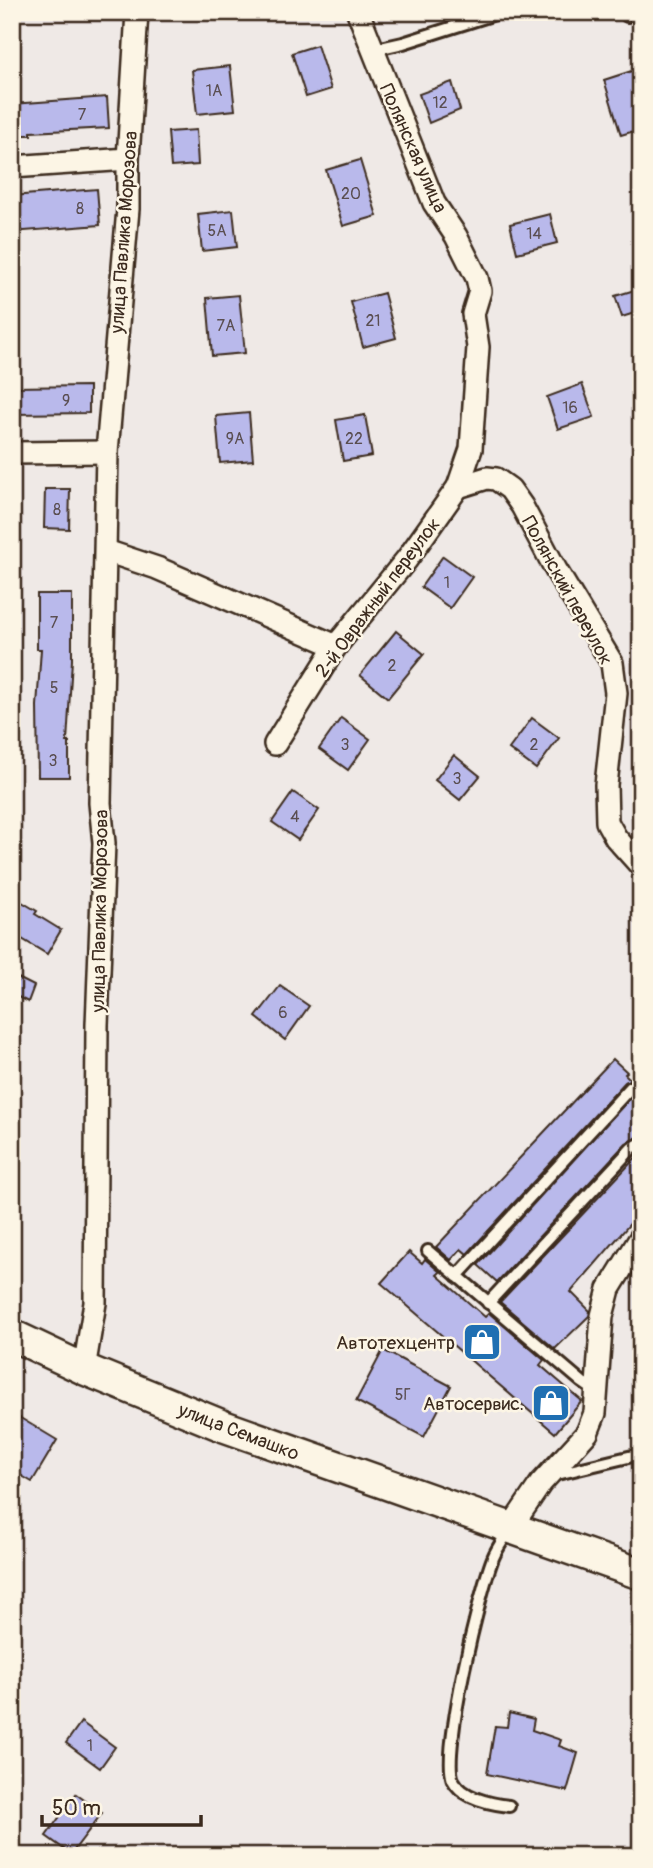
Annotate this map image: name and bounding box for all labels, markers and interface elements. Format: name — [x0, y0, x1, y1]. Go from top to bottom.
street label: Полянская улица — [374, 80, 452, 217]
house number: 1А — [206, 81, 222, 101]
house number: 12 — [432, 93, 448, 113]
house number: 7 — [78, 105, 87, 125]
street label: улица Павлика Морозова — [105, 130, 143, 335]
house number: 20 — [341, 184, 361, 204]
house number: 8 — [76, 199, 84, 219]
house number: 5А — [207, 221, 227, 241]
house number: 14 — [526, 224, 542, 244]
house number: 21 — [365, 311, 381, 331]
house number: 7А — [217, 316, 235, 336]
house number: 9 — [62, 391, 70, 411]
house number: 16 — [562, 398, 578, 418]
house number: 9А — [226, 429, 244, 449]
house number: 22 — [345, 429, 363, 449]
house number: 8 — [53, 500, 61, 520]
street label: Полянский переулок — [516, 512, 618, 669]
street label: 2-й Овражный переулок — [310, 513, 444, 681]
house number: 1 — [444, 573, 450, 593]
house number: 7 — [50, 613, 59, 633]
house number: 2 — [388, 655, 396, 675]
house number: 5 — [50, 678, 58, 698]
house number: 3 — [341, 735, 350, 755]
house number: 2 — [530, 735, 539, 755]
house number: 3 — [49, 751, 58, 771]
house number: 3 — [453, 769, 462, 789]
house number: 4 — [290, 807, 300, 827]
street label: улица Павлика Морозова — [86, 809, 114, 1014]
house number: 6 — [278, 1003, 288, 1023]
shop icon: Автотехцентр — [461, 1321, 503, 1363]
place label: Автотехцентр — [336, 1331, 455, 1355]
shop icon: Автосервис. — [530, 1382, 572, 1424]
house number: 5Г — [395, 1385, 411, 1405]
place label: Автосервис. — [423, 1392, 524, 1416]
street label: улица Семашко — [174, 1398, 302, 1466]
house number: 1 — [87, 1736, 93, 1756]
scale bar — [42, 1784, 201, 1828]
text: 50 m — [52, 1795, 101, 1822]

